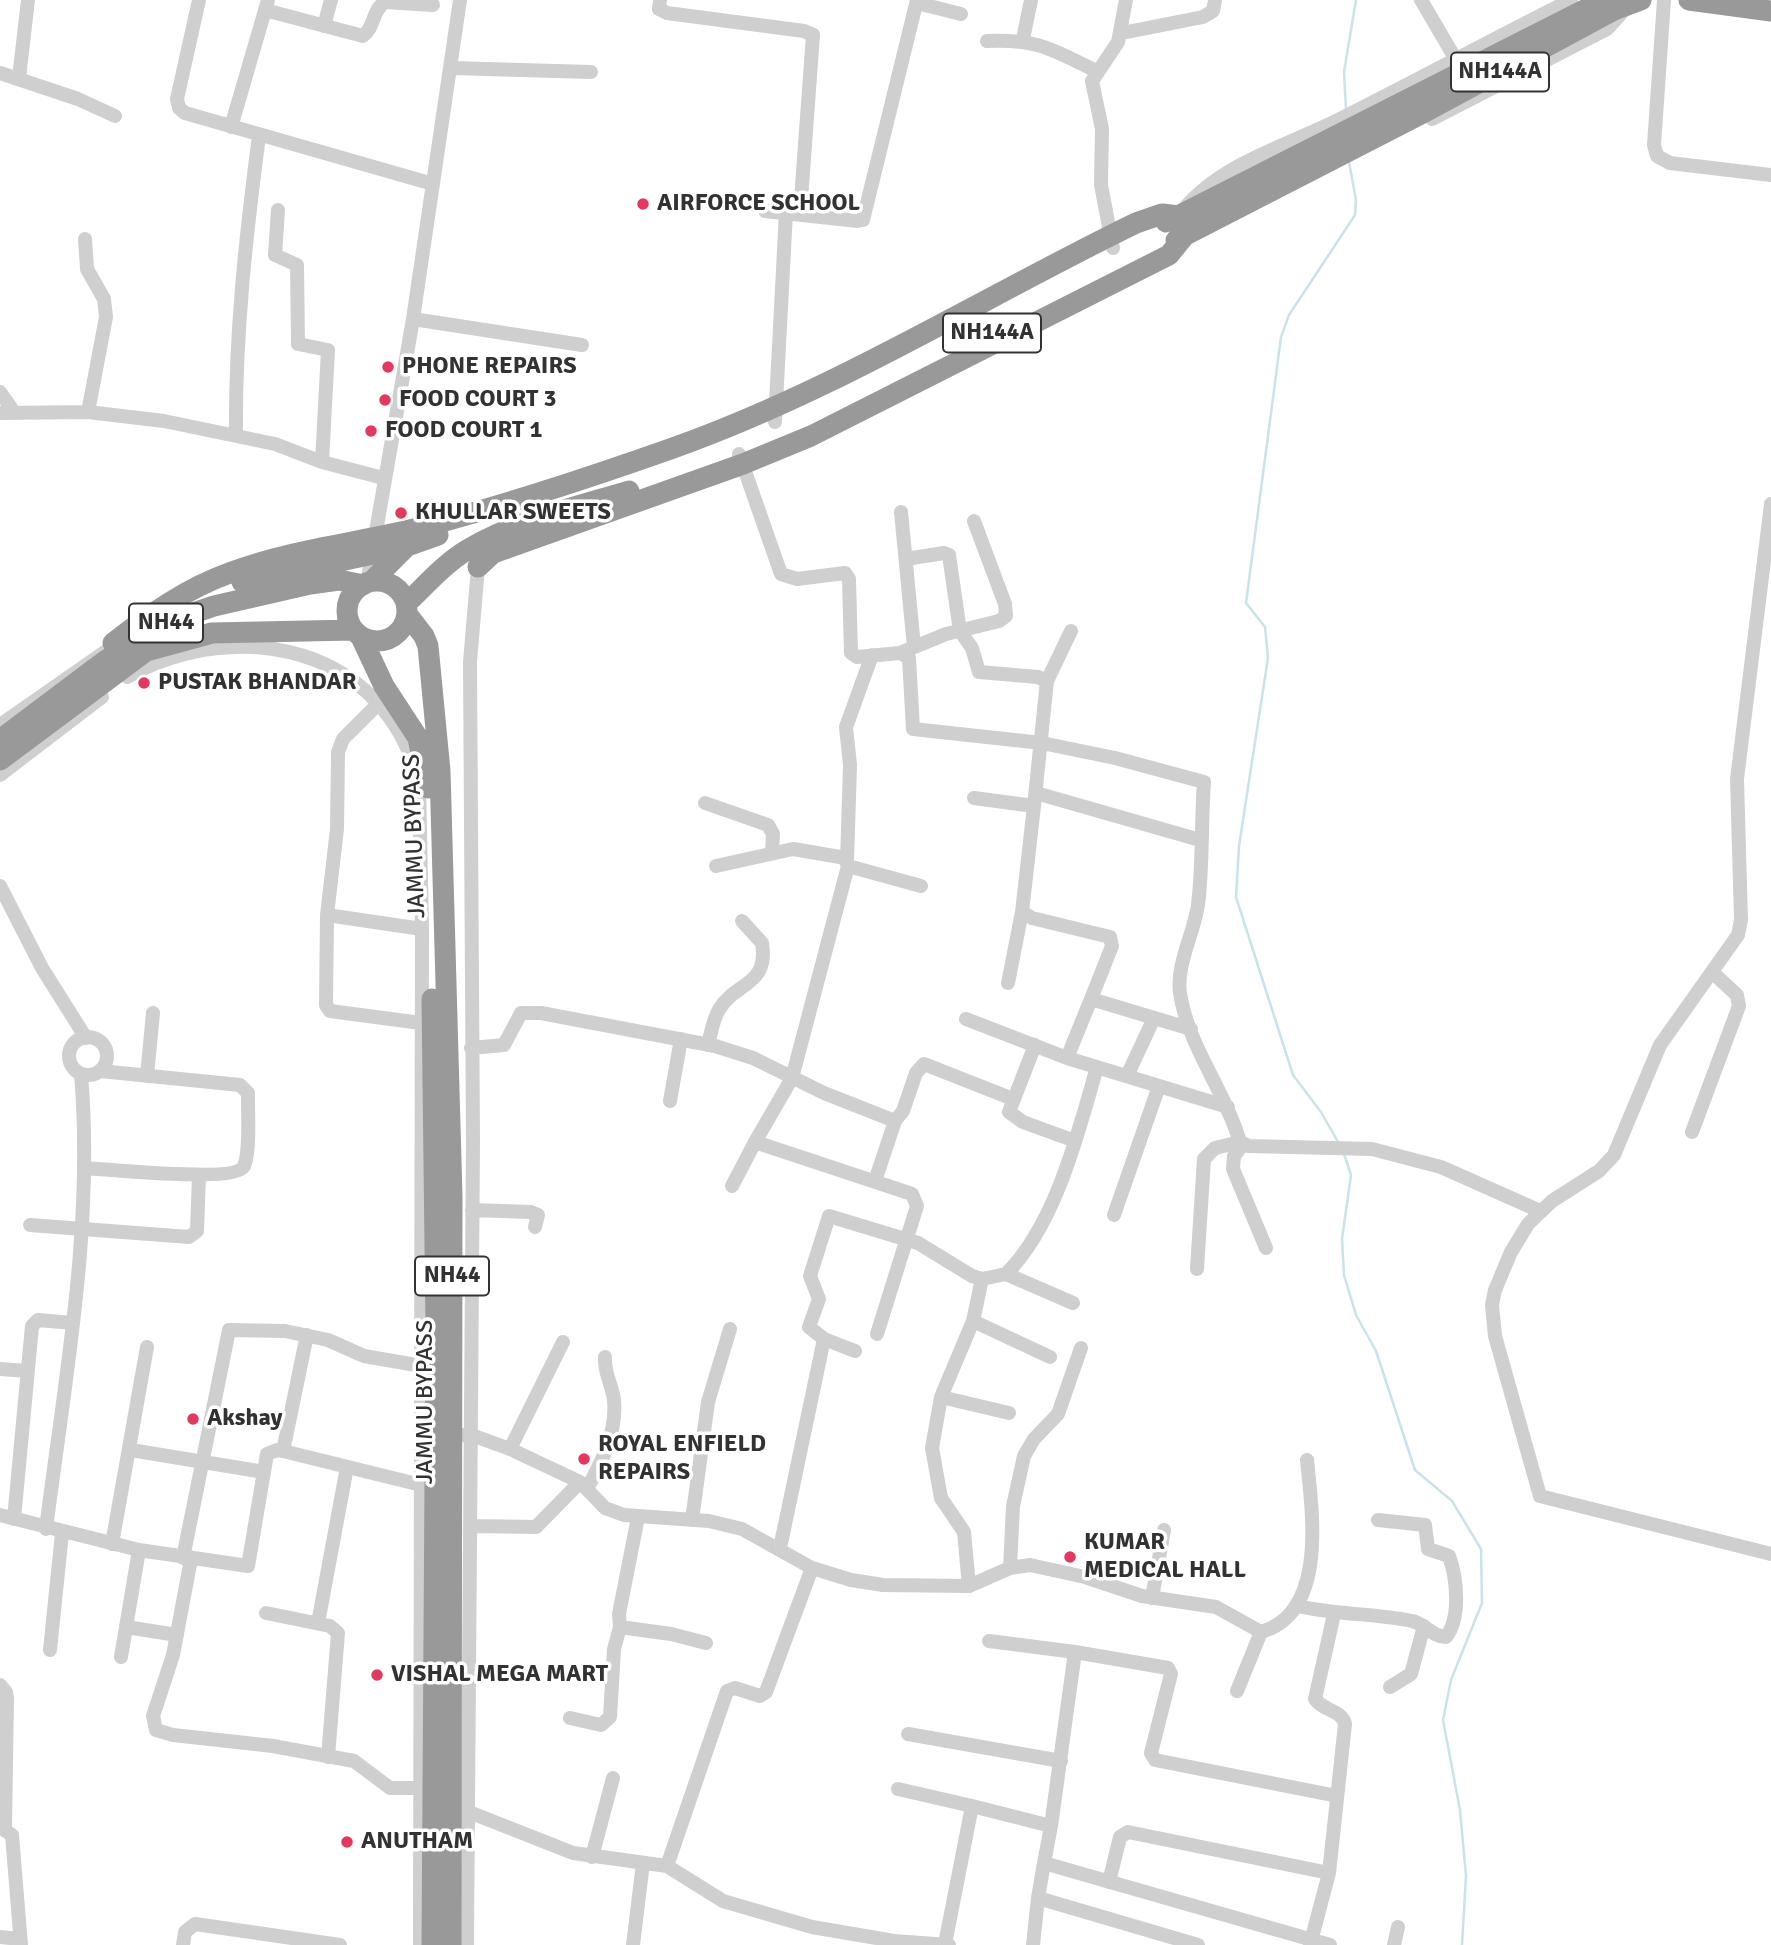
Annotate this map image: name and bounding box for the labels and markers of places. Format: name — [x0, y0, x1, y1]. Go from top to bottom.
place label: AIRFORCE SCHOOL — [657, 190, 860, 218]
marker: AIRFORCE SCHOOL — [635, 196, 651, 212]
place label: PHONE REPAIRS — [402, 353, 577, 381]
marker: PHONE REPAIRS — [380, 359, 396, 375]
place label: FOOD COURT 3 — [399, 386, 557, 414]
marker: FOOD COURT 3 — [377, 392, 393, 408]
place label: FOOD COURT 1 — [385, 417, 543, 445]
marker: FOOD COURT 1 — [363, 423, 379, 439]
place label: KHULLAR SWEETS — [415, 499, 611, 527]
marker: KHULLAR SWEETS — [393, 505, 409, 521]
place label: PUSTAK BHANDAR — [158, 669, 356, 697]
marker: PUSTAK BHANDAR — [136, 675, 152, 691]
place label: Akshay — [207, 1405, 282, 1433]
marker: Akshay — [185, 1411, 201, 1427]
place label: ROYAL ENFIELD REPAIRS — [598, 1431, 766, 1487]
marker: ROYAL ENFIELD REPAIRS — [576, 1451, 592, 1467]
place label: KUMAR MEDICAL HALL — [1084, 1529, 1246, 1585]
marker: KUMAR MEDICAL HALL — [1062, 1549, 1078, 1565]
place label: VISHAL MEGA MART — [391, 1661, 608, 1689]
marker: VISHAL MEGA MART — [369, 1667, 385, 1683]
place label: ANUTHAM — [361, 1828, 473, 1856]
marker: ANUTHAM — [339, 1834, 355, 1850]

